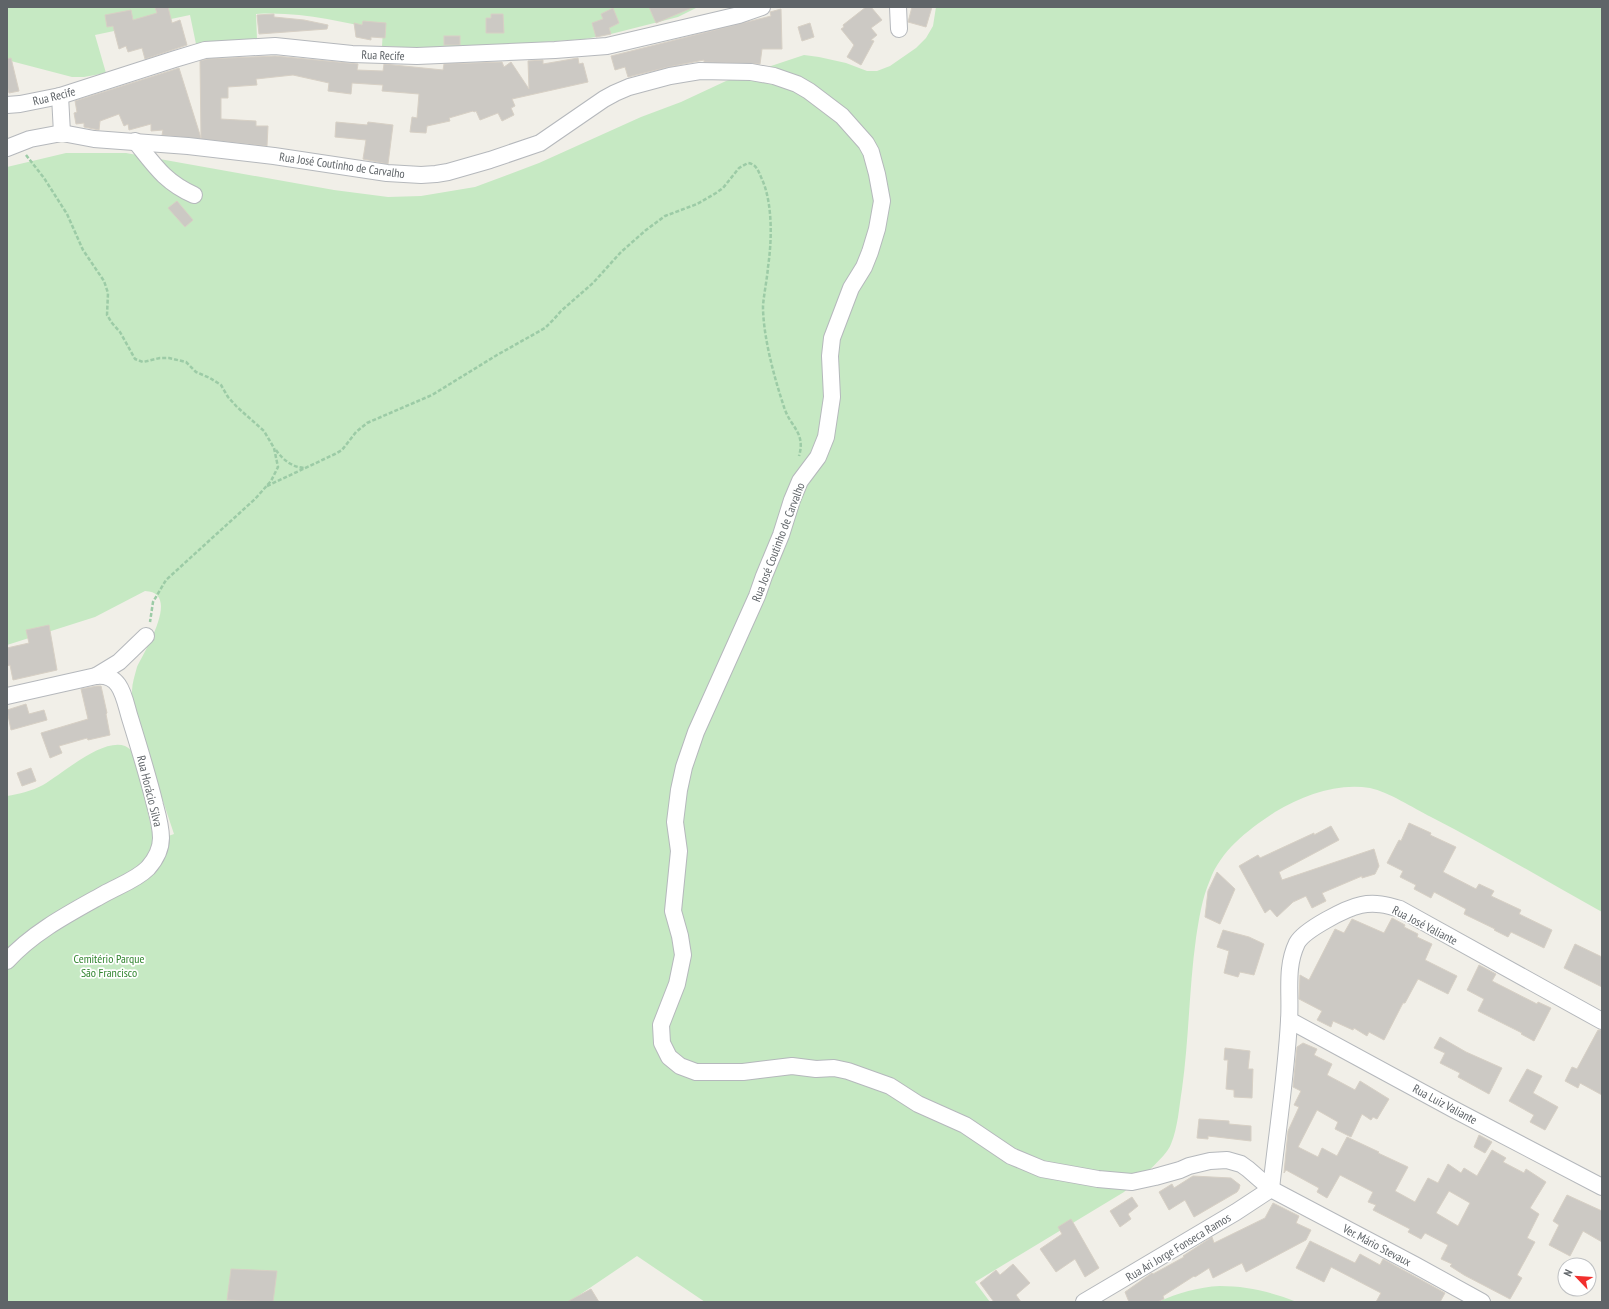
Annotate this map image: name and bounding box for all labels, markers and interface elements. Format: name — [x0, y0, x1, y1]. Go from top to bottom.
street label: Rua Recife — [361, 47, 405, 63]
street label: Rua Recife — [31, 83, 77, 109]
street label: Rua José Coutinho de Carvalho — [278, 149, 406, 181]
street label: Rua José Coutinho de Carvalho — [748, 480, 808, 604]
street label: Rua Horácio Silva — [134, 754, 166, 828]
street label: Rua José Valiante — [1390, 902, 1460, 948]
park label: Cemitério Parque São Francisco — [74, 951, 144, 980]
street label: Rua Luiz Valiante — [1410, 1081, 1480, 1127]
street label: Rua Ari Jorge Fonseca Ramos — [1123, 1210, 1233, 1284]
street label: Ver. Mário Stevaux — [1339, 1220, 1414, 1269]
north arrow — [1557, 1257, 1597, 1297]
text: N — [1560, 1267, 1576, 1278]

